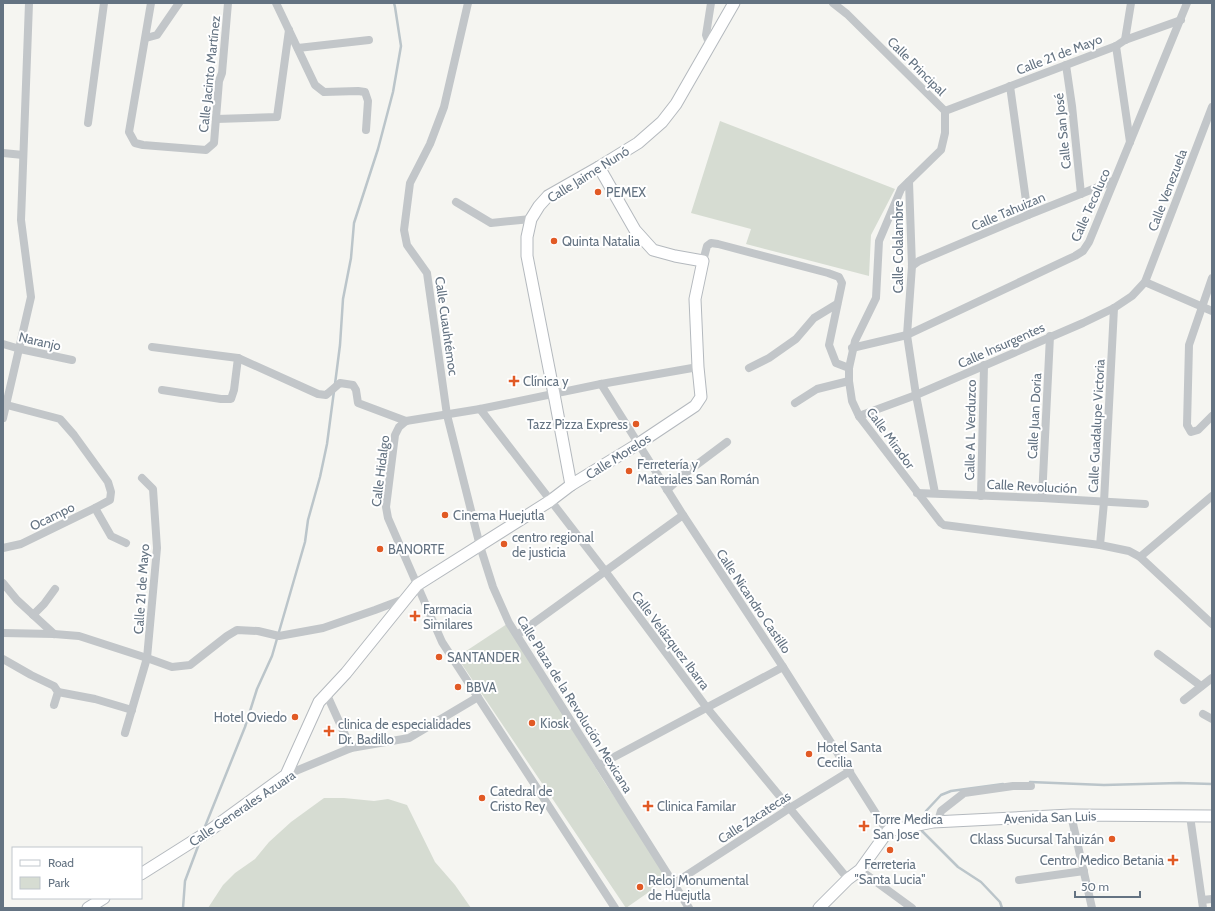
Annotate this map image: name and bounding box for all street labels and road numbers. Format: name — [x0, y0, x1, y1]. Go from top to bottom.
street label: Calle Jacinto Martínez — [195, 15, 223, 133]
street label: Calle 21 de Mayo — [1014, 30, 1104, 78]
street label: Calle Principal — [884, 33, 950, 99]
street label: Calle San José — [1050, 92, 1074, 170]
street label: Calle Jaime Nunó — [544, 142, 632, 206]
street label: Calle Venezuela — [1144, 146, 1190, 233]
street label: Calle Tecoluco — [1067, 166, 1113, 244]
street label: Calle Tahuizan — [969, 188, 1047, 234]
street label: Calle Colalambre — [890, 200, 906, 293]
street label: Calle Cuauhtémoc — [432, 275, 462, 377]
street label: Calle Insurgentes — [955, 318, 1047, 371]
street label: Naranjo — [17, 328, 63, 355]
street label: Calle Guadalupe Victoria — [1085, 358, 1108, 493]
street label: Calle Juan Doria — [1024, 372, 1044, 459]
street label: Calle A L Verduzco — [961, 379, 979, 481]
street label: Calle Mirador — [863, 404, 919, 472]
street label: Calle Morelos — [583, 429, 654, 482]
street label: Calle Hidalgo — [368, 434, 392, 508]
street label: Calle Revolución — [986, 476, 1078, 496]
street label: Ocampo — [27, 498, 77, 534]
street label: Calle 21 de Mayo — [130, 543, 152, 635]
street label: Calle Nicandro Castillo — [713, 546, 795, 656]
street label: Calle Velázquez Ibarra — [629, 587, 714, 693]
street label: Calle Plaza de la Revolución Mexicana — [514, 612, 637, 796]
street label: Calle Generales Azuara — [186, 766, 299, 850]
street label: Calle Zacatecas — [715, 787, 794, 846]
street label: Avenida San Luis — [1004, 807, 1097, 827]

